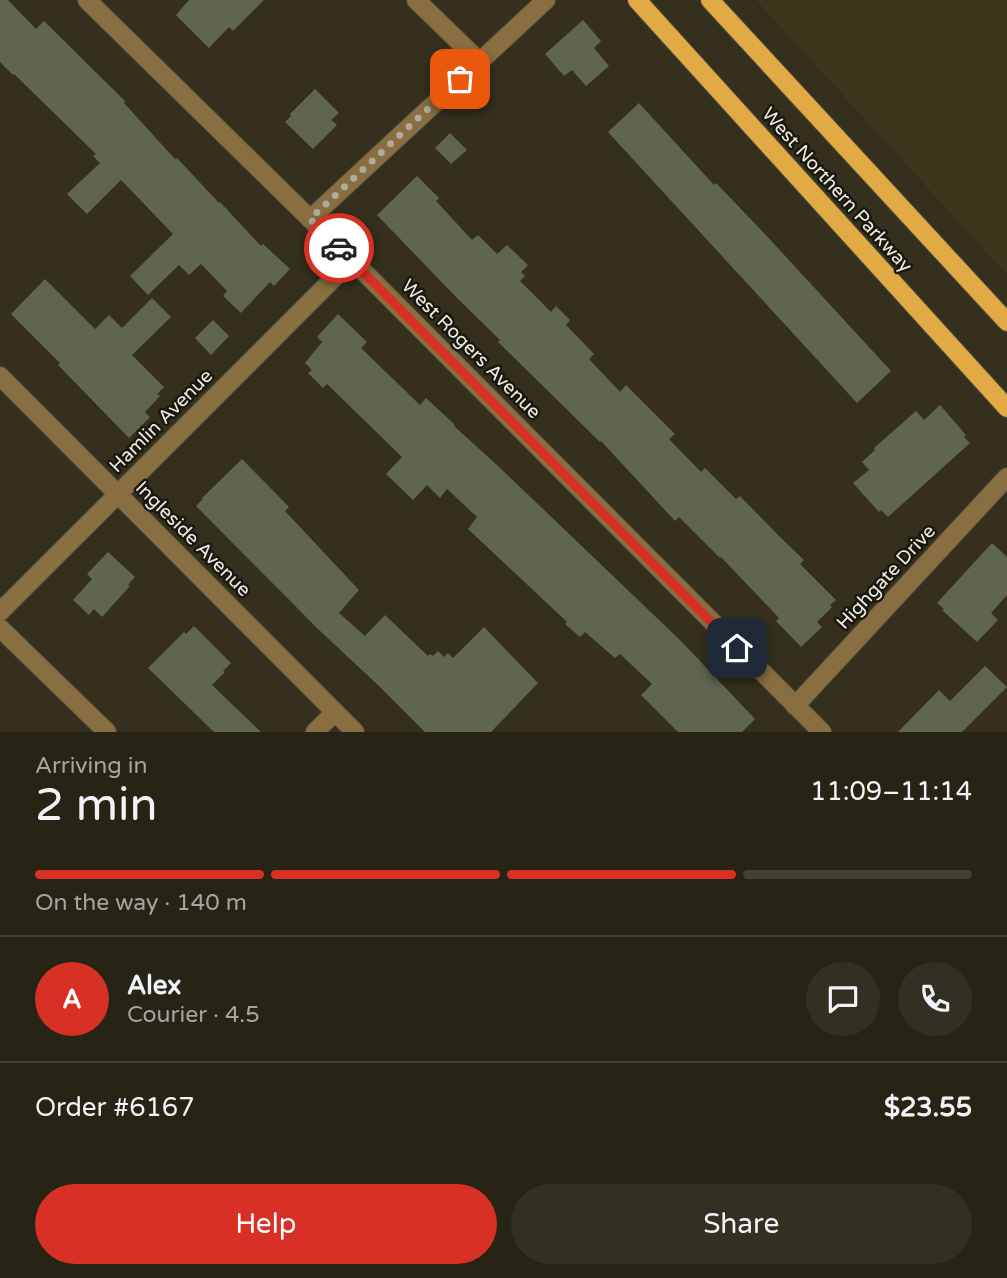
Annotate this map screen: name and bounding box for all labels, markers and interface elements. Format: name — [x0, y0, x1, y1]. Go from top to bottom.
pin — [430, 49, 490, 109]
icon: bag — [441, 60, 479, 98]
street label: West Northern Parkway — [757, 103, 917, 277]
courier — [304, 213, 374, 283]
icon: car — [320, 229, 358, 267]
street label: West Rogers Avenue — [397, 275, 545, 423]
street label: Hamlin Avenue — [105, 365, 217, 477]
street label: Ingleside Avenue — [131, 477, 255, 601]
street label: Highgate Drive — [832, 520, 940, 634]
pin — [707, 618, 767, 678]
icon: home — [718, 629, 756, 667]
text: Arriving in — [35, 752, 148, 780]
text: 11:09–11:14 — [810, 776, 972, 807]
text: 2 min — [35, 778, 158, 833]
text: On the way · 140 m — [35, 889, 247, 917]
button: chat — [806, 962, 880, 1036]
button: phone — [898, 962, 972, 1036]
text: Alex — [127, 970, 181, 1001]
text: A — [62, 984, 82, 1015]
text: Courier · 4.5 — [127, 1001, 260, 1029]
text: Order #6167 — [35, 1092, 195, 1123]
text: $23.55 — [884, 1092, 972, 1123]
button: Help — [35, 1184, 497, 1264]
button: Share — [511, 1184, 972, 1264]

